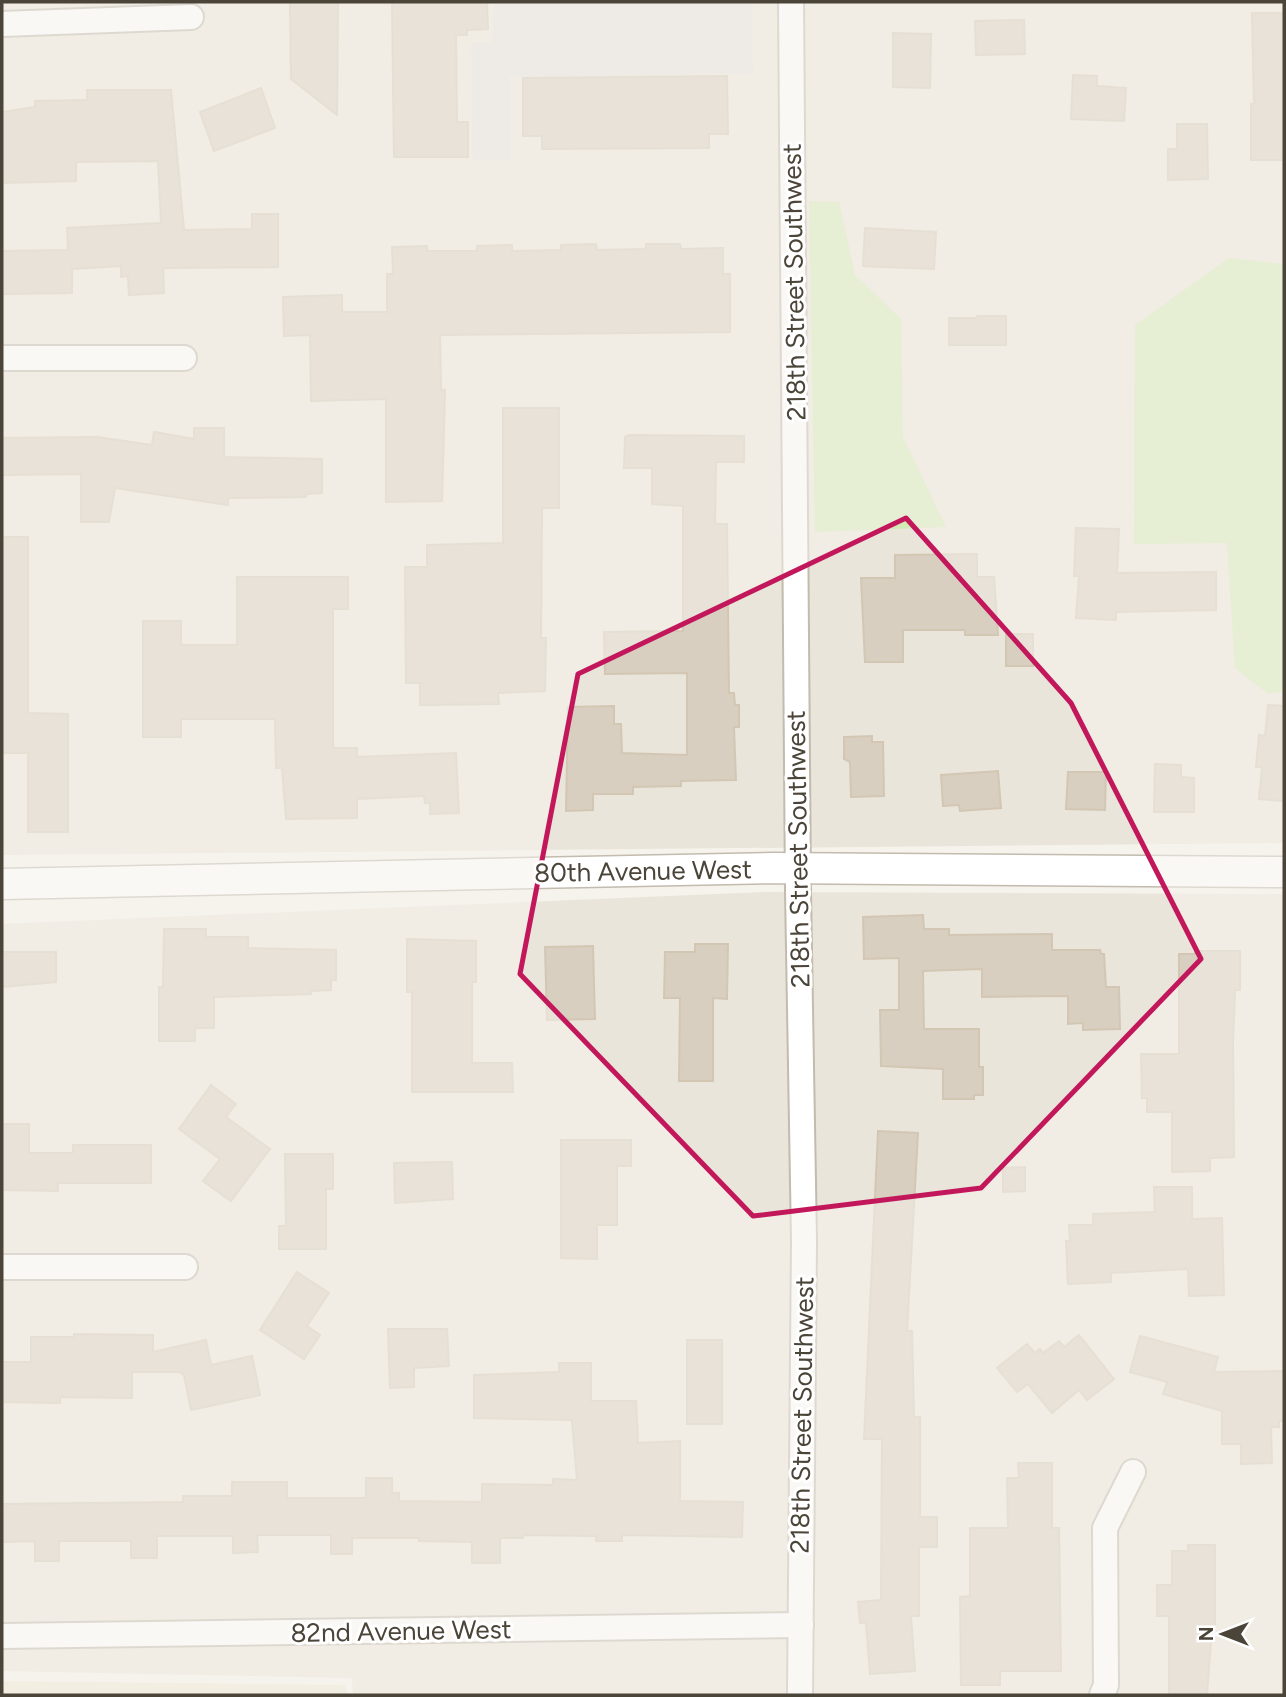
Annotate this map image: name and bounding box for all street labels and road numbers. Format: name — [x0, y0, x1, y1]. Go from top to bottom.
street label: 218th Street Southwest — [776, 143, 812, 421]
street label: 218th Street Southwest — [780, 710, 816, 988]
street label: 80th Avenue West — [534, 853, 752, 889]
street label: 218th Street Southwest — [784, 1276, 820, 1554]
street label: 82nd Avenue West — [290, 1613, 512, 1649]

